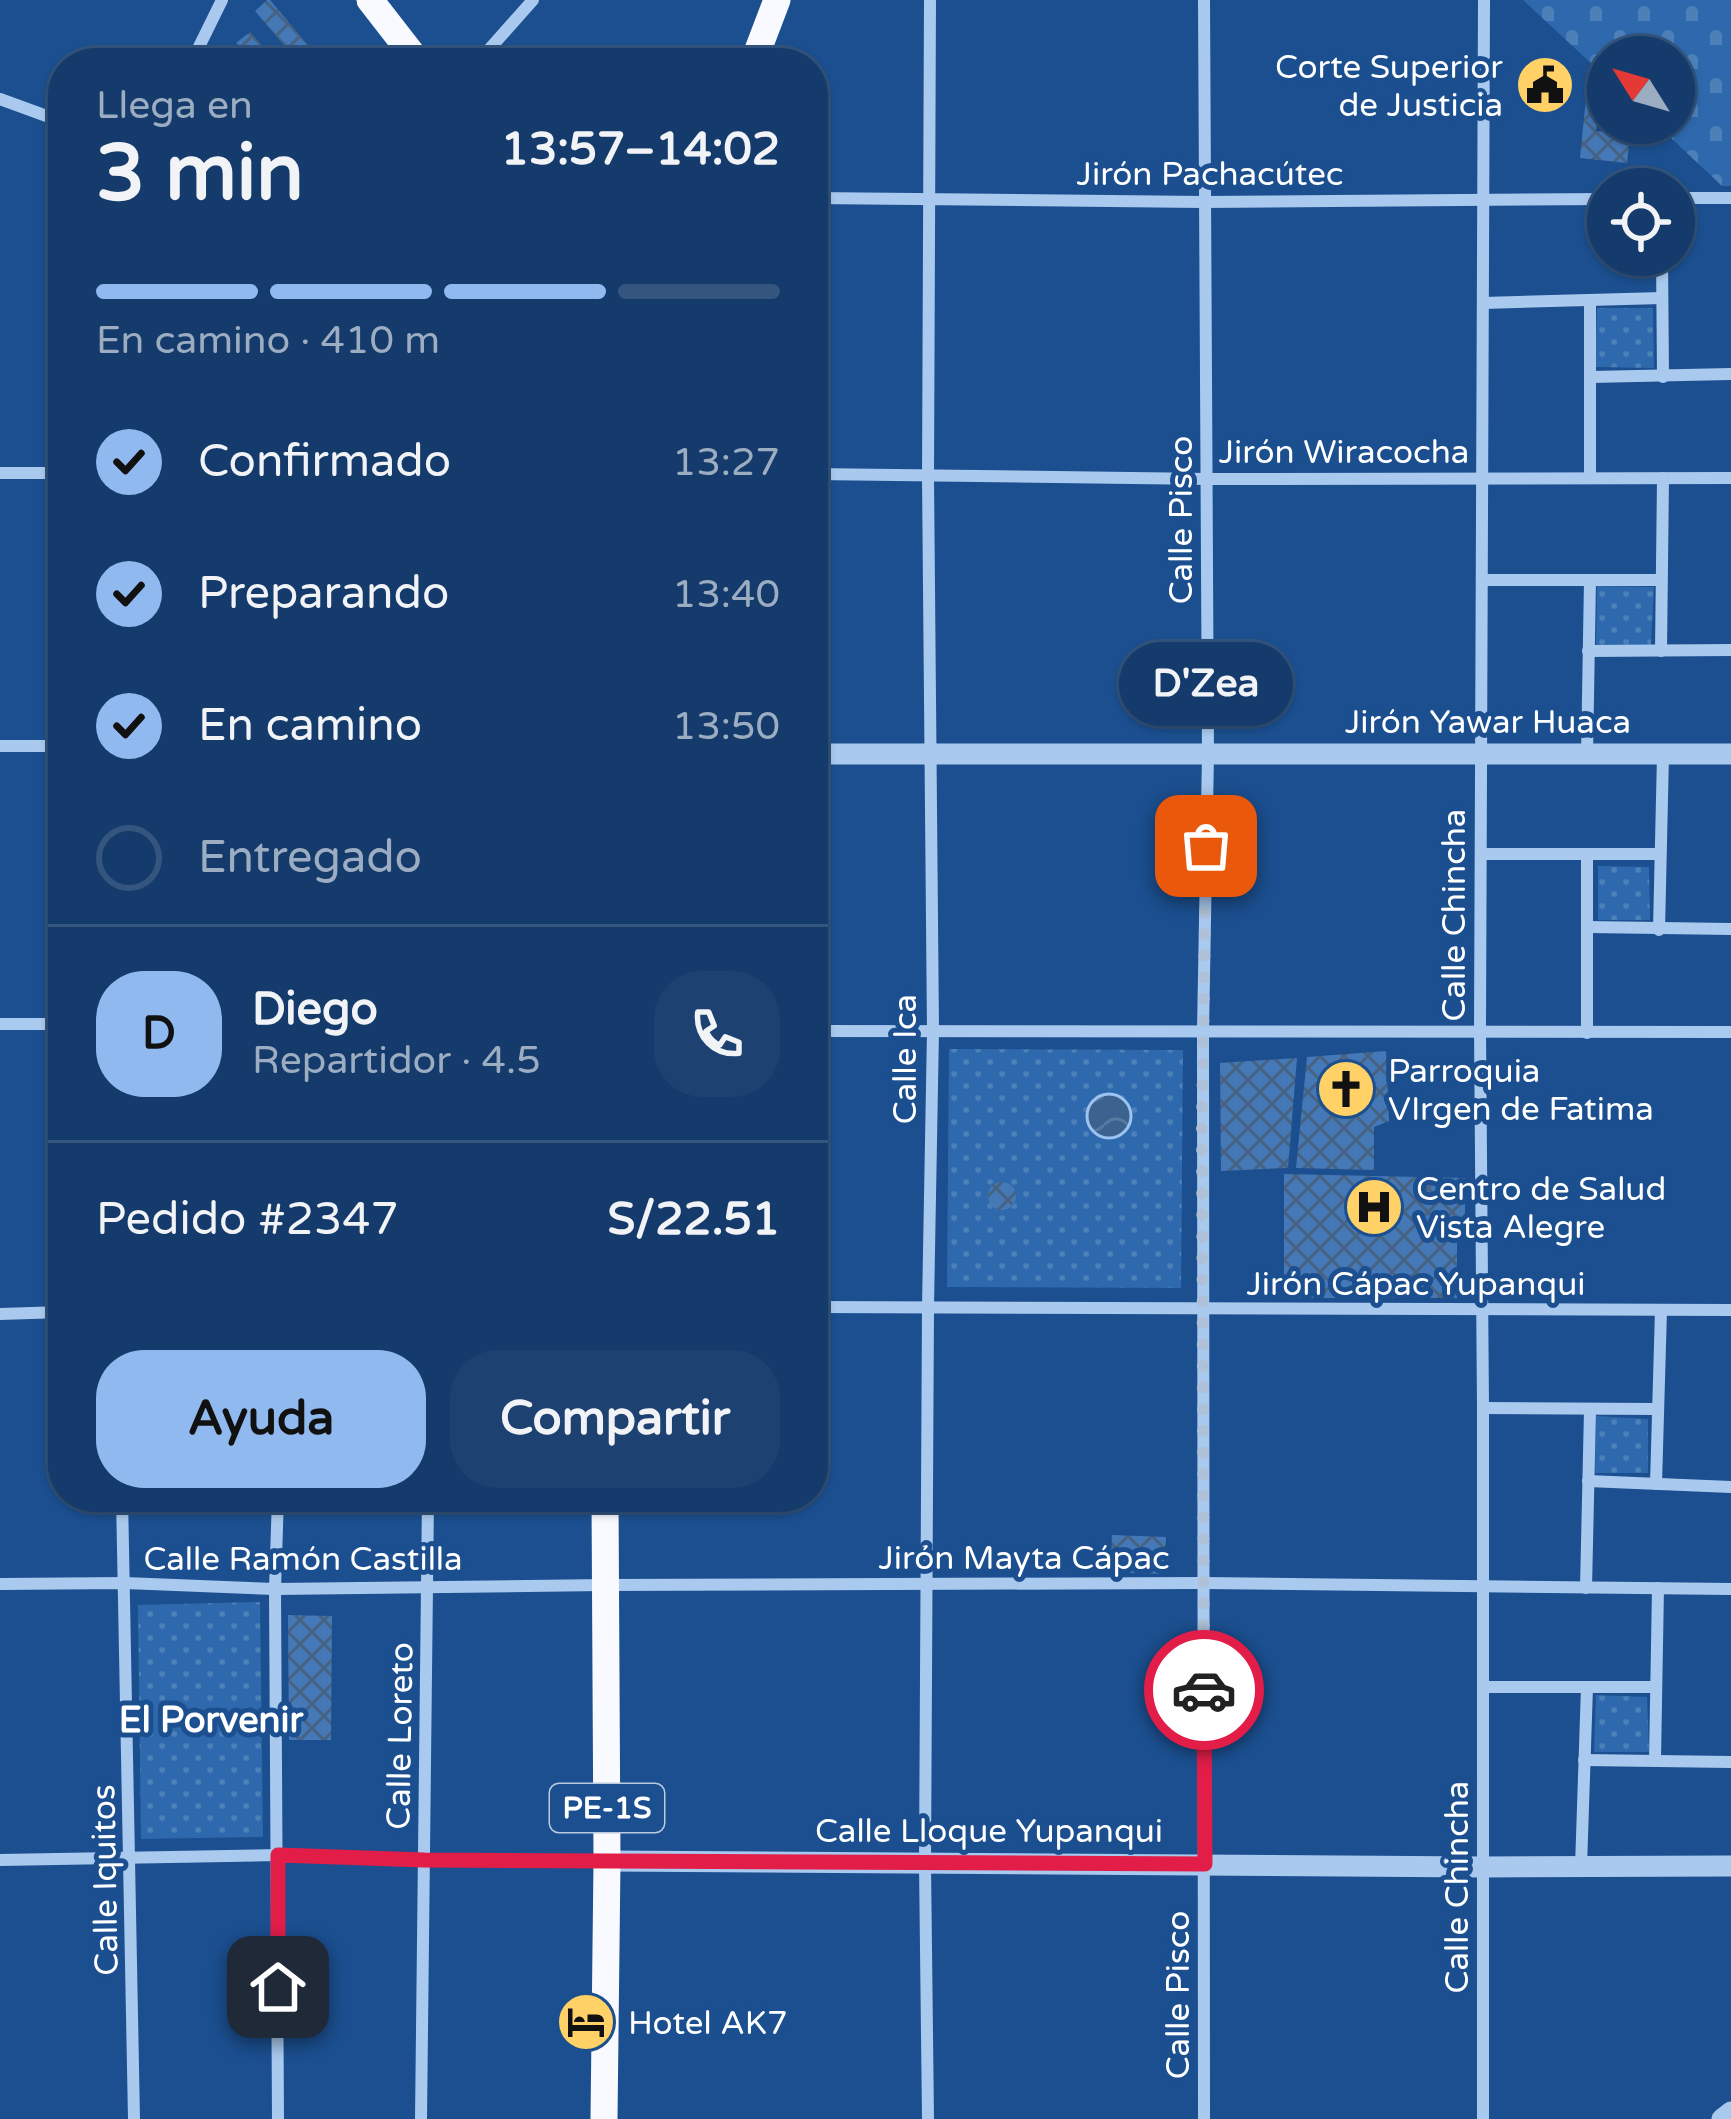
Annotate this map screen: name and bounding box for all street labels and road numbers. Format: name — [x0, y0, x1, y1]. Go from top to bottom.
street label: Jirón Pachacútec — [1077, 155, 1343, 194]
street label: Jirón Wiracocha — [1219, 433, 1469, 472]
street label: Calle Pisco — [1162, 436, 1201, 604]
street label: Jirón Yawar Huaca — [1345, 703, 1631, 742]
street label: Calle Chincha — [1435, 809, 1474, 1021]
street label: Calle Ica — [886, 994, 925, 1124]
street label: Jirón Cápac Yupanqui — [1246, 1265, 1586, 1304]
street label: Jirón Mayta Cápac — [878, 1539, 1170, 1578]
street label: Calle Ramón Castilla — [143, 1540, 463, 1579]
street label: Calle Loreto — [379, 1642, 422, 1830]
street label: Calle Chincha — [1438, 1781, 1477, 1993]
street label: Calle Iquitos — [84, 1784, 127, 1976]
road number: PE-1S — [550, 1784, 664, 1832]
street label: Calle Lloque Yupanqui — [815, 1812, 1163, 1851]
street label: Calle Pisco — [1159, 1911, 1198, 2079]

